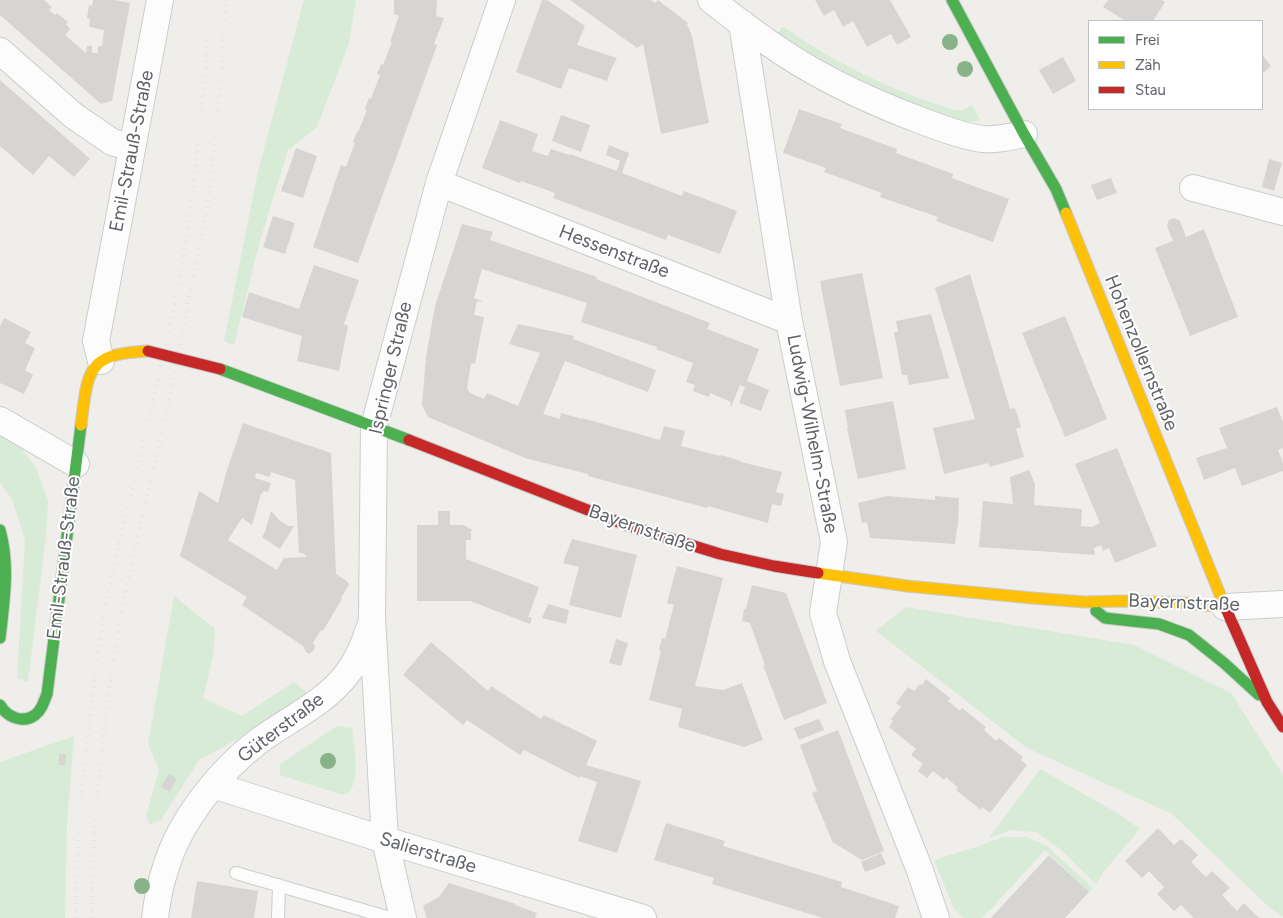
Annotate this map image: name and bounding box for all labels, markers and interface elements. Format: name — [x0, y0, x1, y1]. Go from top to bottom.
legend — [1088, 20, 1263, 110]
text: Frei — [1135, 31, 1160, 49]
text: Zäh — [1135, 56, 1161, 74]
street label: Emil-Strauß-Straße — [105, 68, 159, 234]
text: Stau — [1135, 81, 1166, 99]
street label: Hessenstraße — [556, 220, 672, 284]
street label: Hohenzollernstraße — [1099, 272, 1183, 434]
street label: Ispringer Straße — [365, 299, 417, 437]
street label: Ludwig-Wilhelm-Straße — [782, 333, 842, 535]
street label: Emil-Strauß-Straße — [43, 475, 85, 641]
street label: Bayernstraße — [586, 500, 698, 558]
street label: Bayernstraße — [1128, 590, 1240, 616]
street label: Güterstraße — [233, 688, 329, 768]
street label: Salierstraße — [377, 827, 479, 879]

